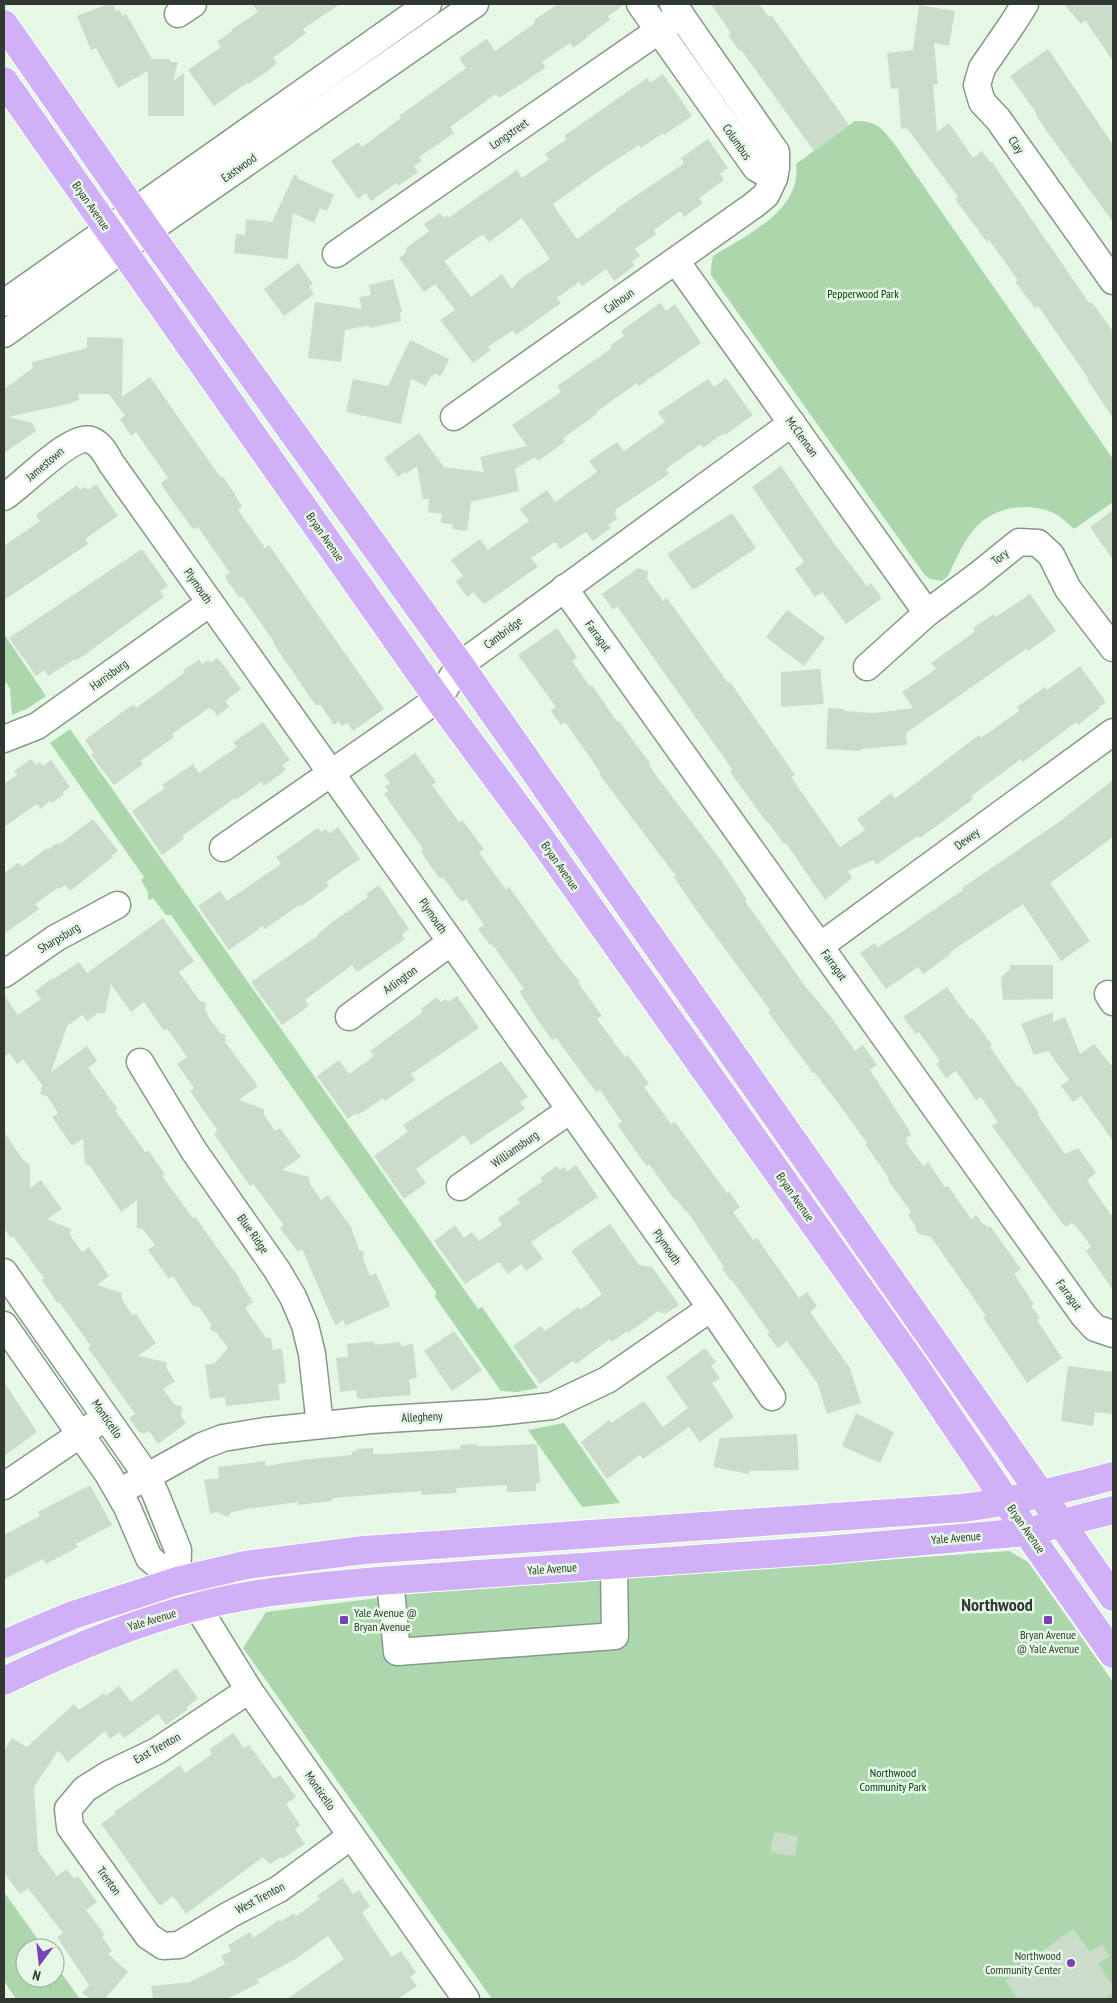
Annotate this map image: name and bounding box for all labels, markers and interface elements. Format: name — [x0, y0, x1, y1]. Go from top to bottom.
street label: Longstreet — [486, 114, 532, 152]
street label: Columbus — [720, 121, 755, 163]
street label: Clay — [1005, 133, 1028, 157]
street label: Eastwood — [218, 150, 259, 185]
street label: Bryan Avenue — [69, 178, 114, 233]
street label: Calhoun — [601, 285, 637, 316]
park label: Pepperwood Park — [827, 286, 899, 301]
street label: McClennan — [783, 414, 822, 460]
street label: Jamestown — [22, 443, 67, 485]
street label: Bryan Avenue — [303, 509, 348, 564]
street label: Tory — [988, 545, 1011, 568]
street label: Plymouth — [181, 565, 216, 606]
street label: Cambridge — [480, 613, 525, 652]
street label: Farragut — [582, 617, 615, 655]
street label: Harrisburg — [87, 656, 131, 693]
street label: Dewey — [951, 824, 983, 853]
street label: Bryan Avenue — [538, 838, 583, 893]
street label: Plymouth — [416, 895, 451, 936]
street label: Sharpsburg — [35, 919, 83, 956]
street label: Farragut — [818, 946, 851, 984]
street label: Arlington — [380, 962, 420, 997]
street label: Williamsburg — [488, 1127, 541, 1170]
street label: Bryan Avenue — [773, 1169, 818, 1224]
street label: Blue Ridge — [234, 1211, 272, 1256]
street label: Plymouth — [650, 1226, 685, 1267]
street label: Farragut — [1053, 1276, 1086, 1314]
street label: Monticello — [89, 1396, 126, 1441]
street label: Allegheny — [401, 1408, 443, 1425]
street label: Bryan Avenue — [1004, 1501, 1049, 1556]
street label: Yale Avenue — [930, 1528, 981, 1547]
street label: Yale Avenue — [527, 1559, 577, 1578]
district label: Northwood — [961, 1593, 1033, 1616]
street label: Yale Avenue — [126, 1605, 178, 1634]
place label: Yale Avenue @ Bryan Avenue — [354, 1605, 417, 1634]
marker: Yale Avenue @ Bryan Avenue — [338, 1614, 350, 1626]
marker: Bryan Avenue @ Yale Avenue — [1042, 1614, 1054, 1626]
place label: Bryan Avenue @ Yale Avenue — [1017, 1627, 1079, 1656]
street label: East Trenton — [131, 1729, 183, 1767]
park label: Northwood Community Park — [860, 1765, 927, 1794]
street label: Monticello — [302, 1768, 339, 1813]
street label: Trenton — [94, 1864, 125, 1898]
street label: West Trenton — [233, 1878, 287, 1917]
north arrow — [15, 1938, 65, 1988]
place label: Northwood Community Center — [985, 1948, 1062, 1977]
marker: Northwood Community Center — [1065, 1957, 1077, 1969]
text: N — [31, 1966, 43, 1985]

